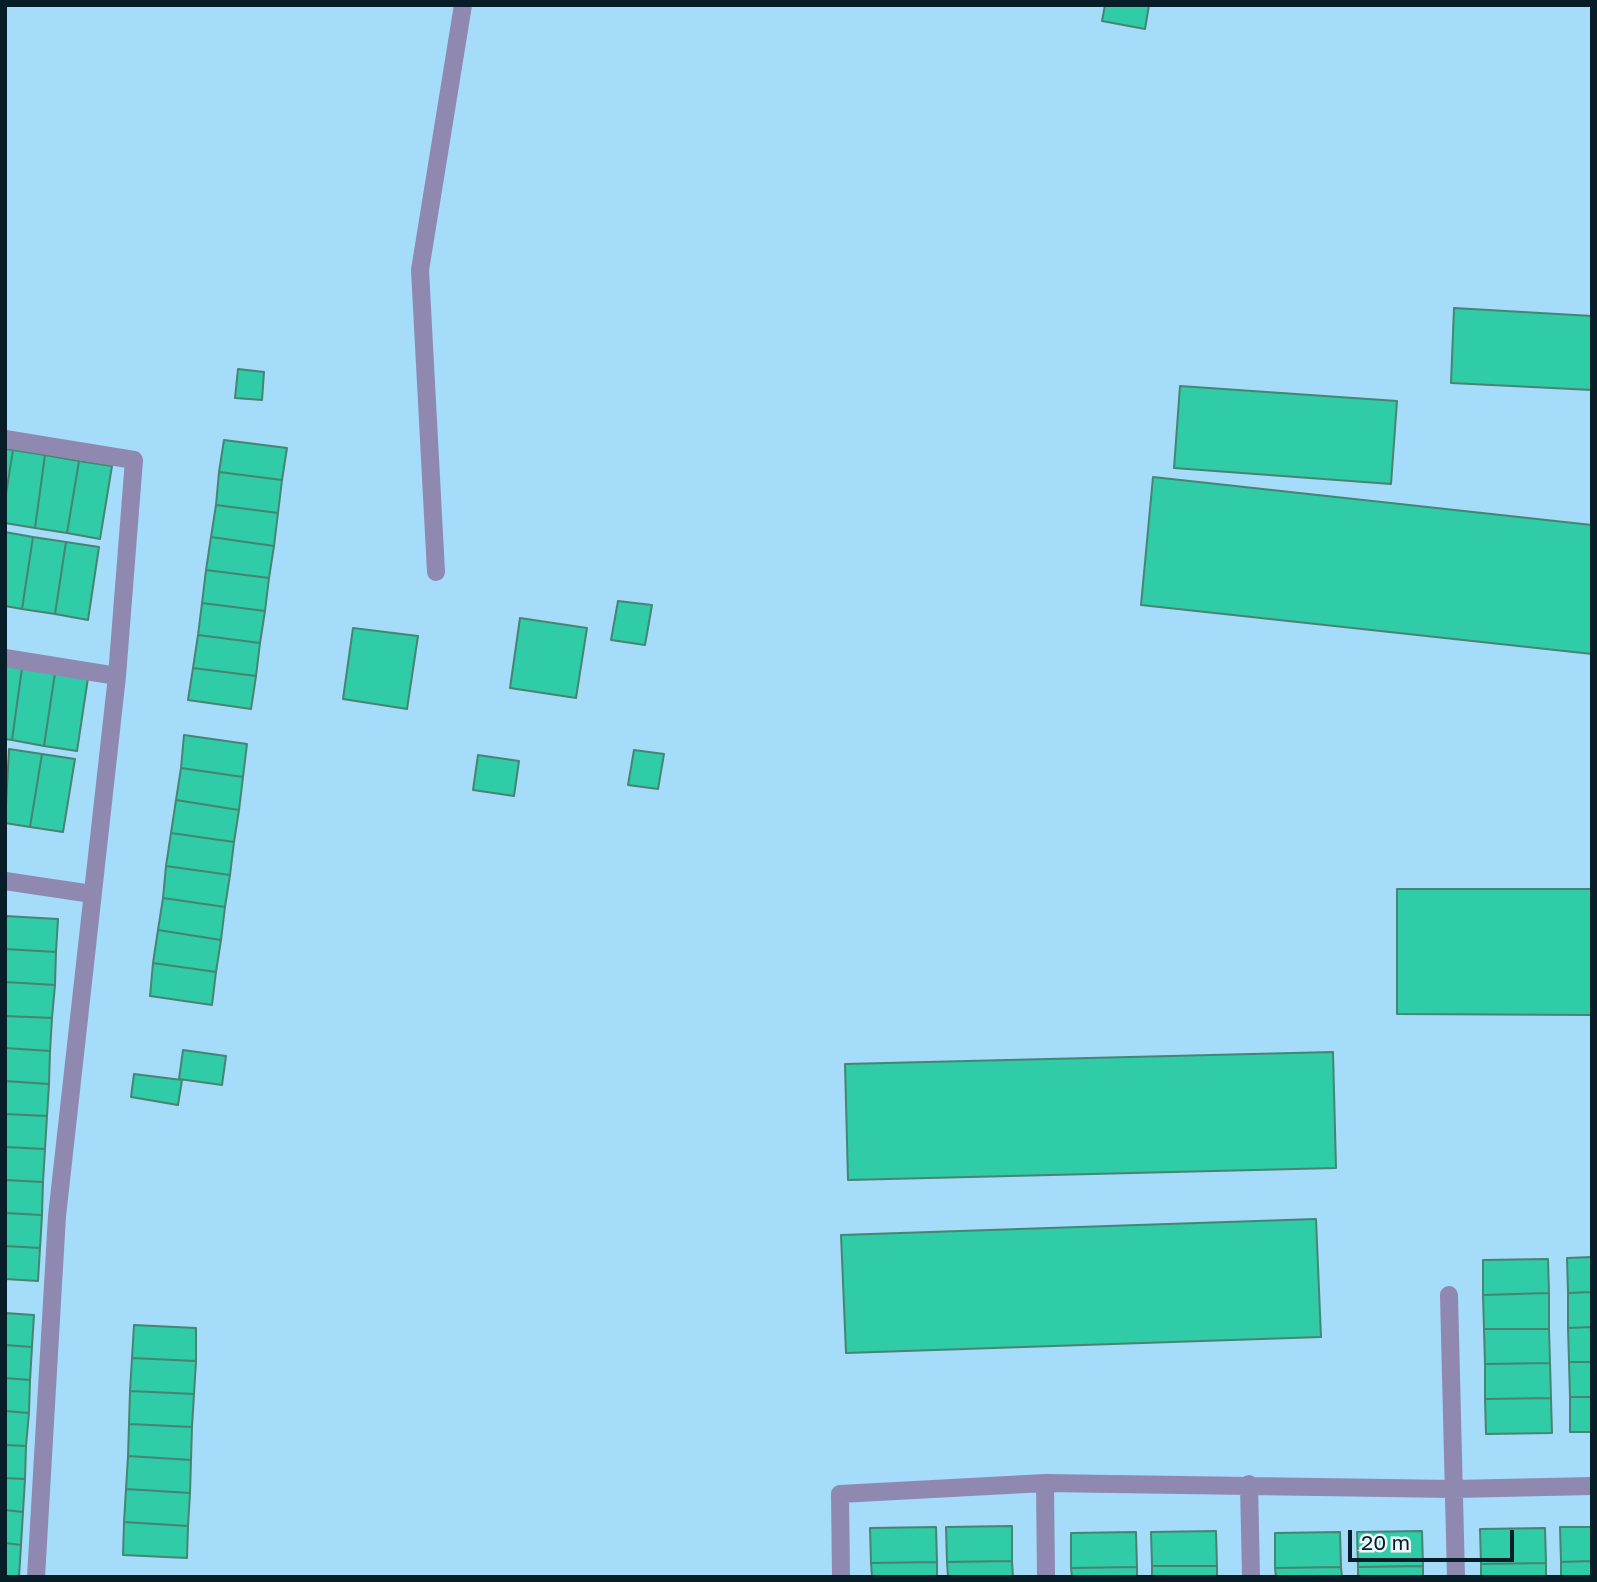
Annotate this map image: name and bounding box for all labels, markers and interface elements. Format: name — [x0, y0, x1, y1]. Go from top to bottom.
scale bar — [1352, 1516, 1518, 1560]
text: 20 m — [1361, 1529, 1410, 1555]

